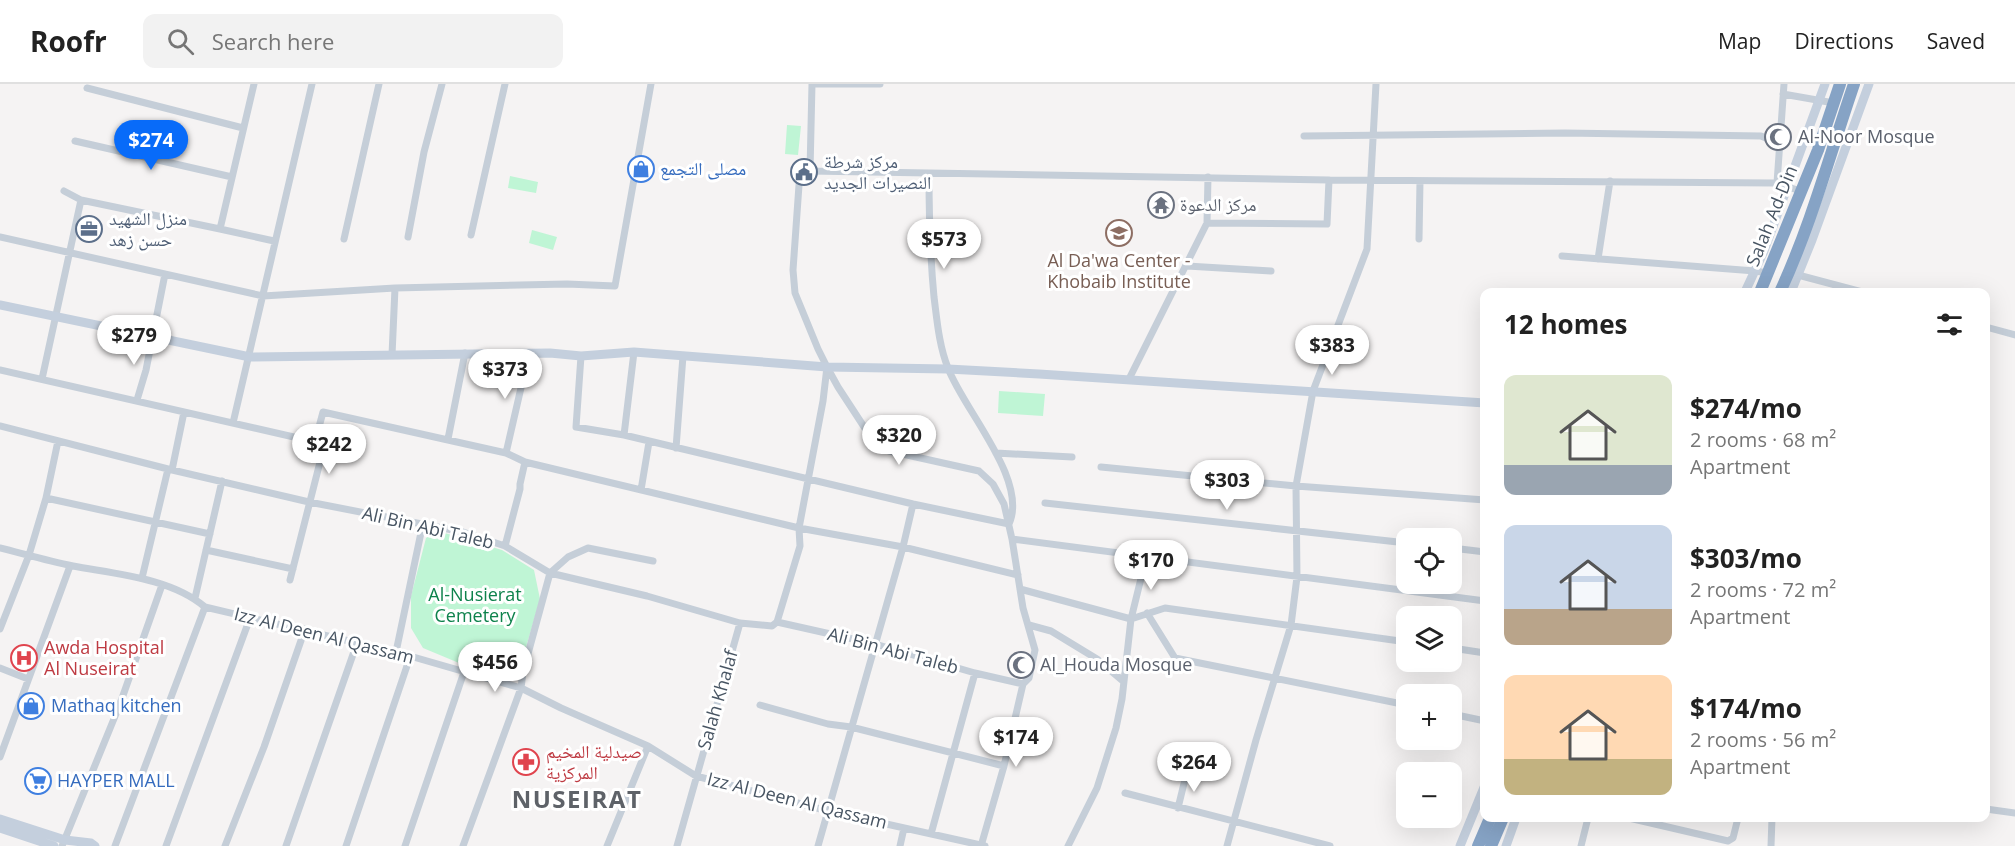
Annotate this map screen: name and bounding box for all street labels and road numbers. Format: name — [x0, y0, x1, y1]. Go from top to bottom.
street label: Salah Ad-Din — [1740, 162, 1802, 270]
street label: Ali Bin Abi Taleb — [360, 500, 496, 554]
street label: Izz Al Deen Al Qassam — [232, 601, 417, 669]
street label: Ali Bin Abi Taleb — [825, 621, 961, 679]
street label: Salah Khalaf — [691, 646, 743, 752]
street label: Izz Al Deen Al Qassam — [705, 766, 890, 834]

